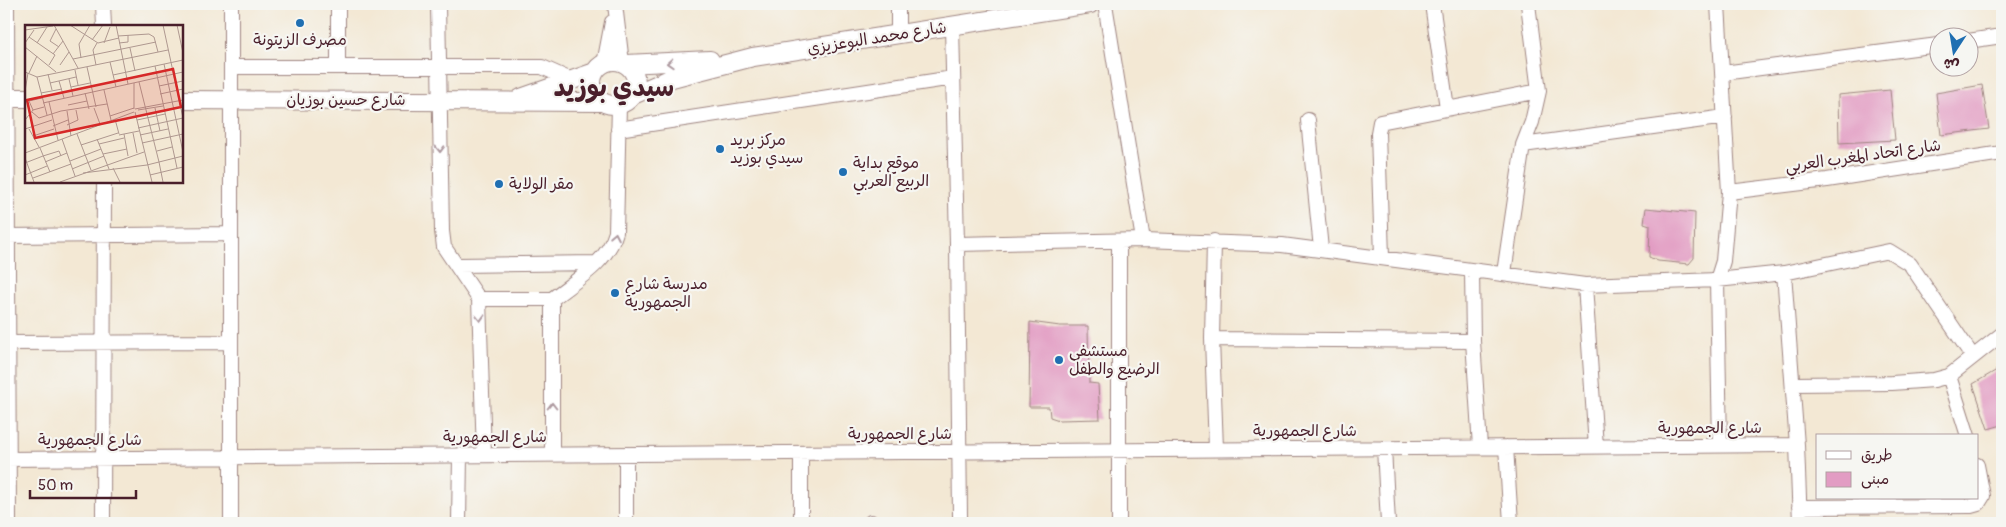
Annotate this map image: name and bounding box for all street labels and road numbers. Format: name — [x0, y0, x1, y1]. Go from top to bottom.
street label: شارع محمد البوعزيزي — [806, 17, 948, 60]
street label: شارع حسين بوزيان — [286, 90, 406, 111]
street label: شارع اتحاد المغرب العربي — [1784, 135, 1943, 181]
street label: شارع الجمهورية — [1658, 418, 1762, 439]
street label: شارع الجمهورية — [1253, 421, 1357, 442]
street label: شارع الجمهورية — [848, 424, 952, 445]
street label: شارع الجمهورية — [443, 427, 547, 448]
street label: شارع الجمهورية — [38, 430, 142, 451]

